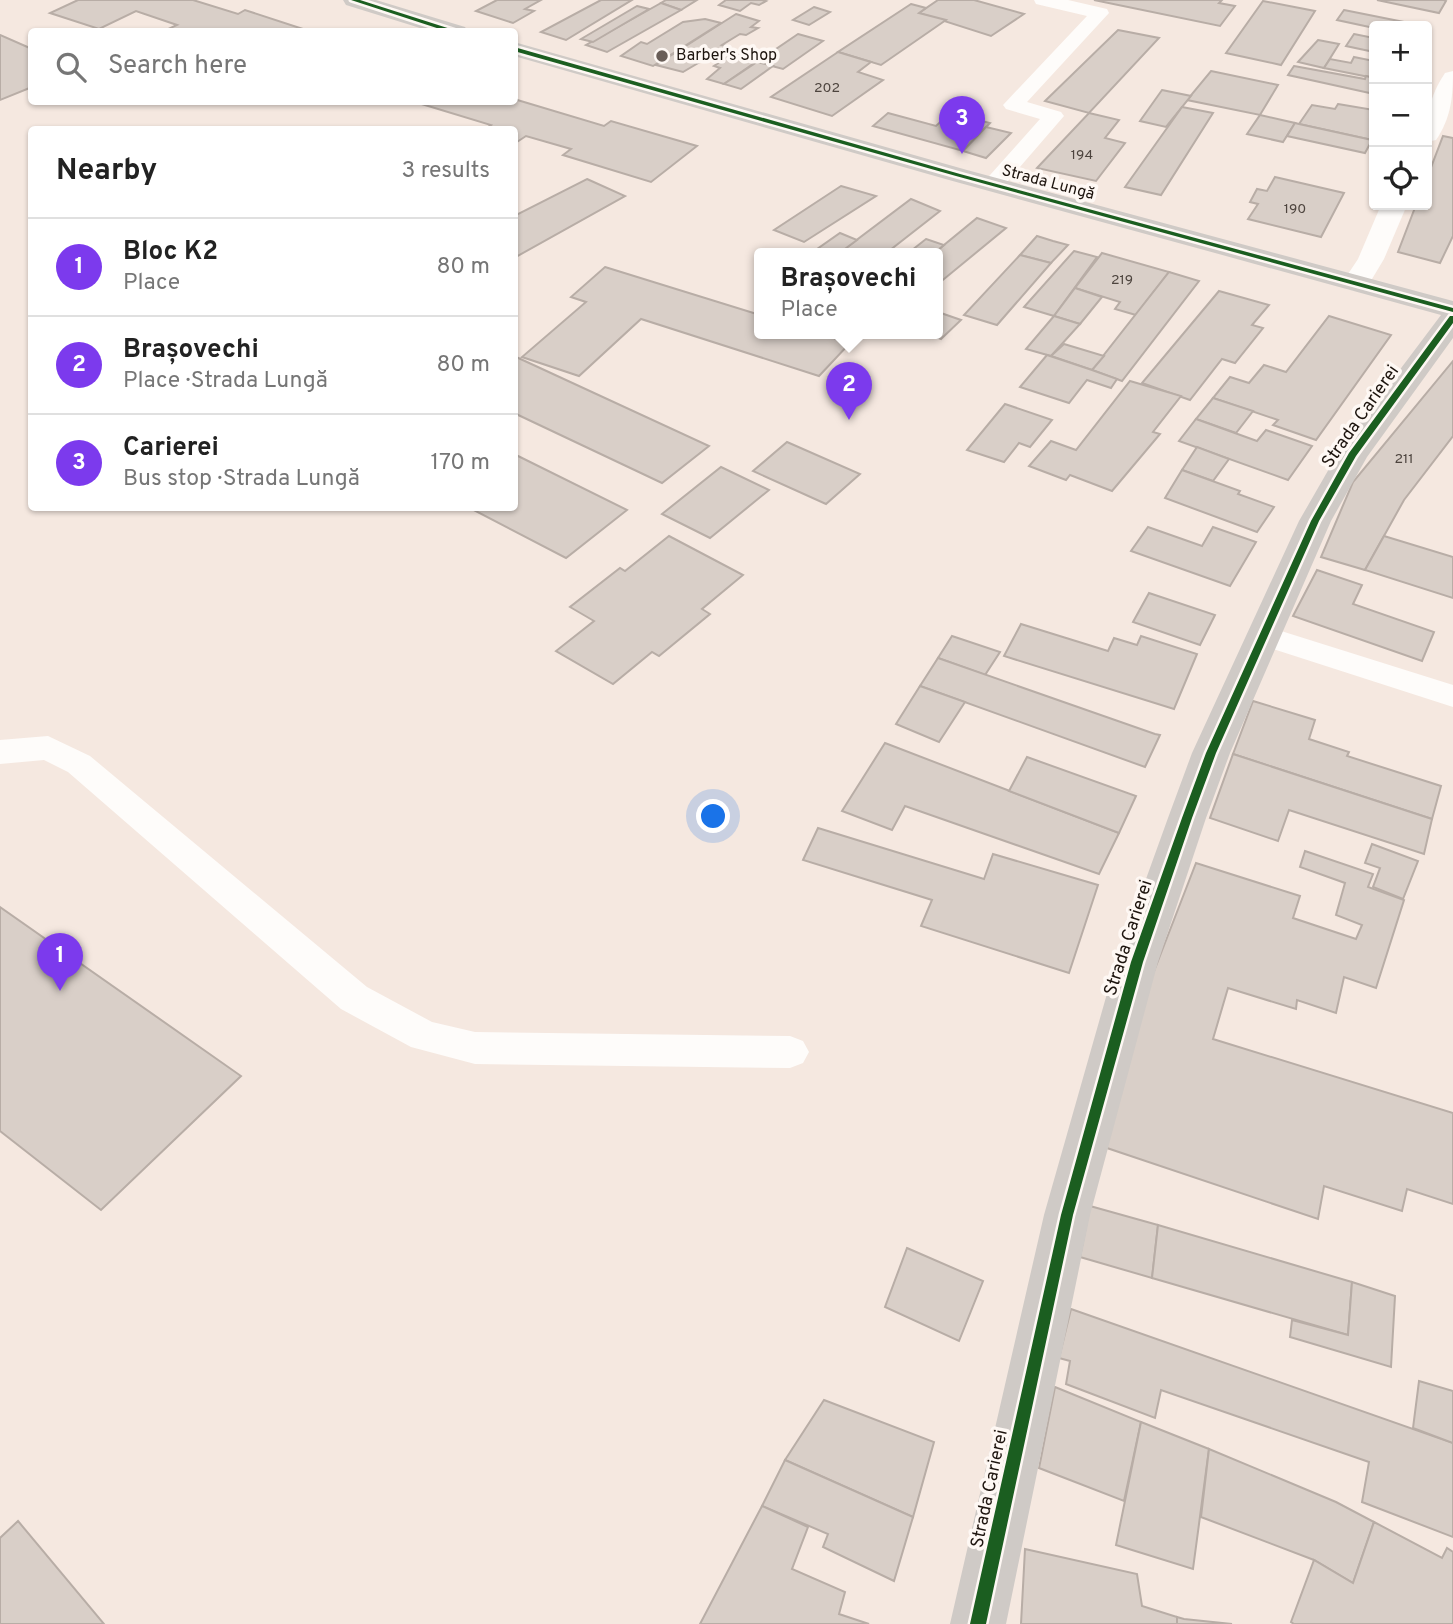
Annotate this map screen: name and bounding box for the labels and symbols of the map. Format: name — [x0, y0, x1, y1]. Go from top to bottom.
place label: Barber's Shop — [676, 46, 777, 66]
marker: Barber's Shop — [654, 48, 670, 64]
house number: 202 — [814, 80, 840, 97]
pin: 3 — [939, 96, 985, 154]
house number: 194 — [1071, 147, 1093, 164]
street label: Strada Lungă — [999, 161, 1097, 205]
house number: 190 — [1284, 201, 1306, 218]
house number: 219 — [1111, 272, 1133, 289]
street label: Strada Carierei — [1317, 361, 1405, 473]
pin: 2 — [826, 362, 872, 420]
house number: 211 — [1394, 451, 1414, 468]
your location — [696, 799, 730, 833]
street label: Strada Carierei — [1099, 877, 1159, 999]
pin: 1 — [37, 933, 83, 991]
street label: Strada Carierei — [966, 1428, 1014, 1550]

